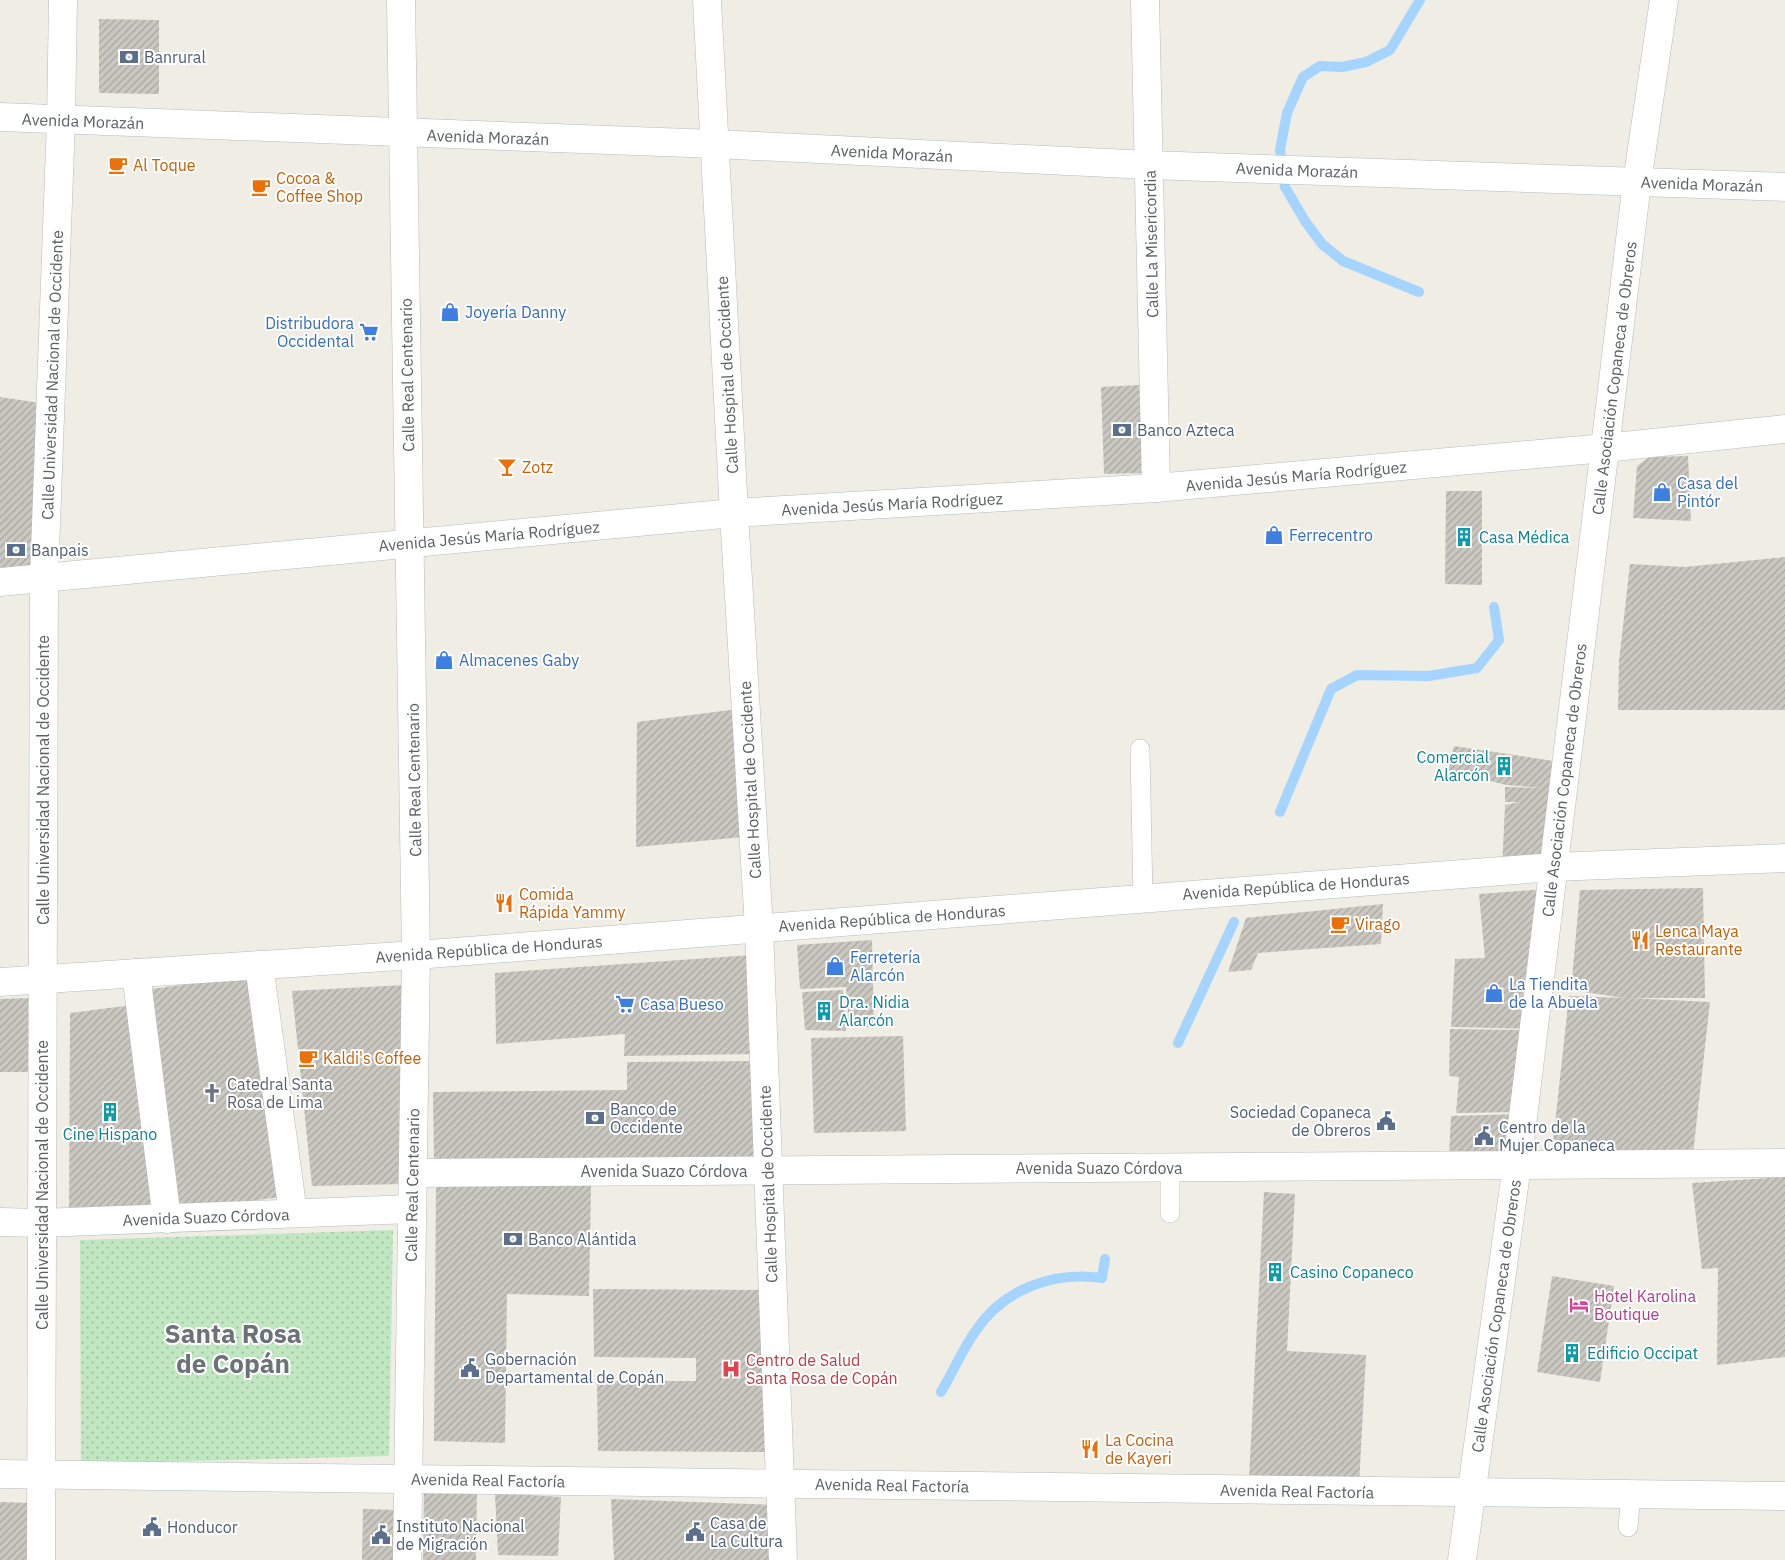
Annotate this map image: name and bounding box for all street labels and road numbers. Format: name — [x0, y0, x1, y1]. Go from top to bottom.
street label: Avenida Morazán — [21, 109, 145, 133]
street label: Avenida Morazán — [426, 125, 550, 149]
street label: Avenida Morazán — [830, 140, 954, 166]
street label: Avenida Morazán — [1235, 158, 1359, 182]
street label: Calle La Misericordia — [1140, 169, 1162, 318]
street label: Avenida Morazán — [1640, 172, 1764, 196]
street label: Calle Universidad Nacional de Occidente — [37, 230, 67, 520]
street label: Calle Asociación Copaneca de Obreros — [1587, 240, 1641, 516]
street label: Calle Hospital de Occidente — [712, 275, 742, 474]
street label: Calle Real Centenario — [396, 298, 418, 452]
street label: Avenida Jesús María Rodríguez — [1185, 456, 1407, 496]
street label: Avenida Jesús María Rodríguez — [781, 488, 1003, 520]
street label: Avenida Jesús María Rodríguez — [378, 516, 600, 556]
street label: Calle Universidad Nacional de Occidente — [33, 635, 53, 925]
street label: Calle Asociación Copaneca de Obreros — [1537, 642, 1591, 918]
street label: Calle Hospital de Occidente — [735, 680, 765, 879]
street label: Calle Real Centenario — [403, 703, 425, 857]
street label: Avenida República de Honduras — [1182, 868, 1410, 904]
street label: Avenida República de Honduras — [778, 900, 1006, 936]
street label: Avenida República de Honduras — [375, 931, 603, 967]
street label: Calle Universidad Nacional de Occidente — [32, 1040, 52, 1330]
street label: Calle Hospital de Occidente — [755, 1085, 781, 1283]
street label: Calle Real Centenario — [401, 1108, 423, 1262]
street label: Avenida Suazo Córdova — [1015, 1158, 1183, 1178]
street label: Avenida Suazo Córdova — [580, 1161, 748, 1181]
street label: Calle Asociación Copaneca de Obreros — [1467, 1178, 1525, 1454]
street label: Avenida Suazo Córdova — [122, 1204, 290, 1230]
street label: Avenida Real Factoría — [411, 1469, 566, 1491]
street label: Avenida Real Factoría — [815, 1474, 970, 1496]
street label: Avenida Real Factoría — [1220, 1480, 1375, 1502]

